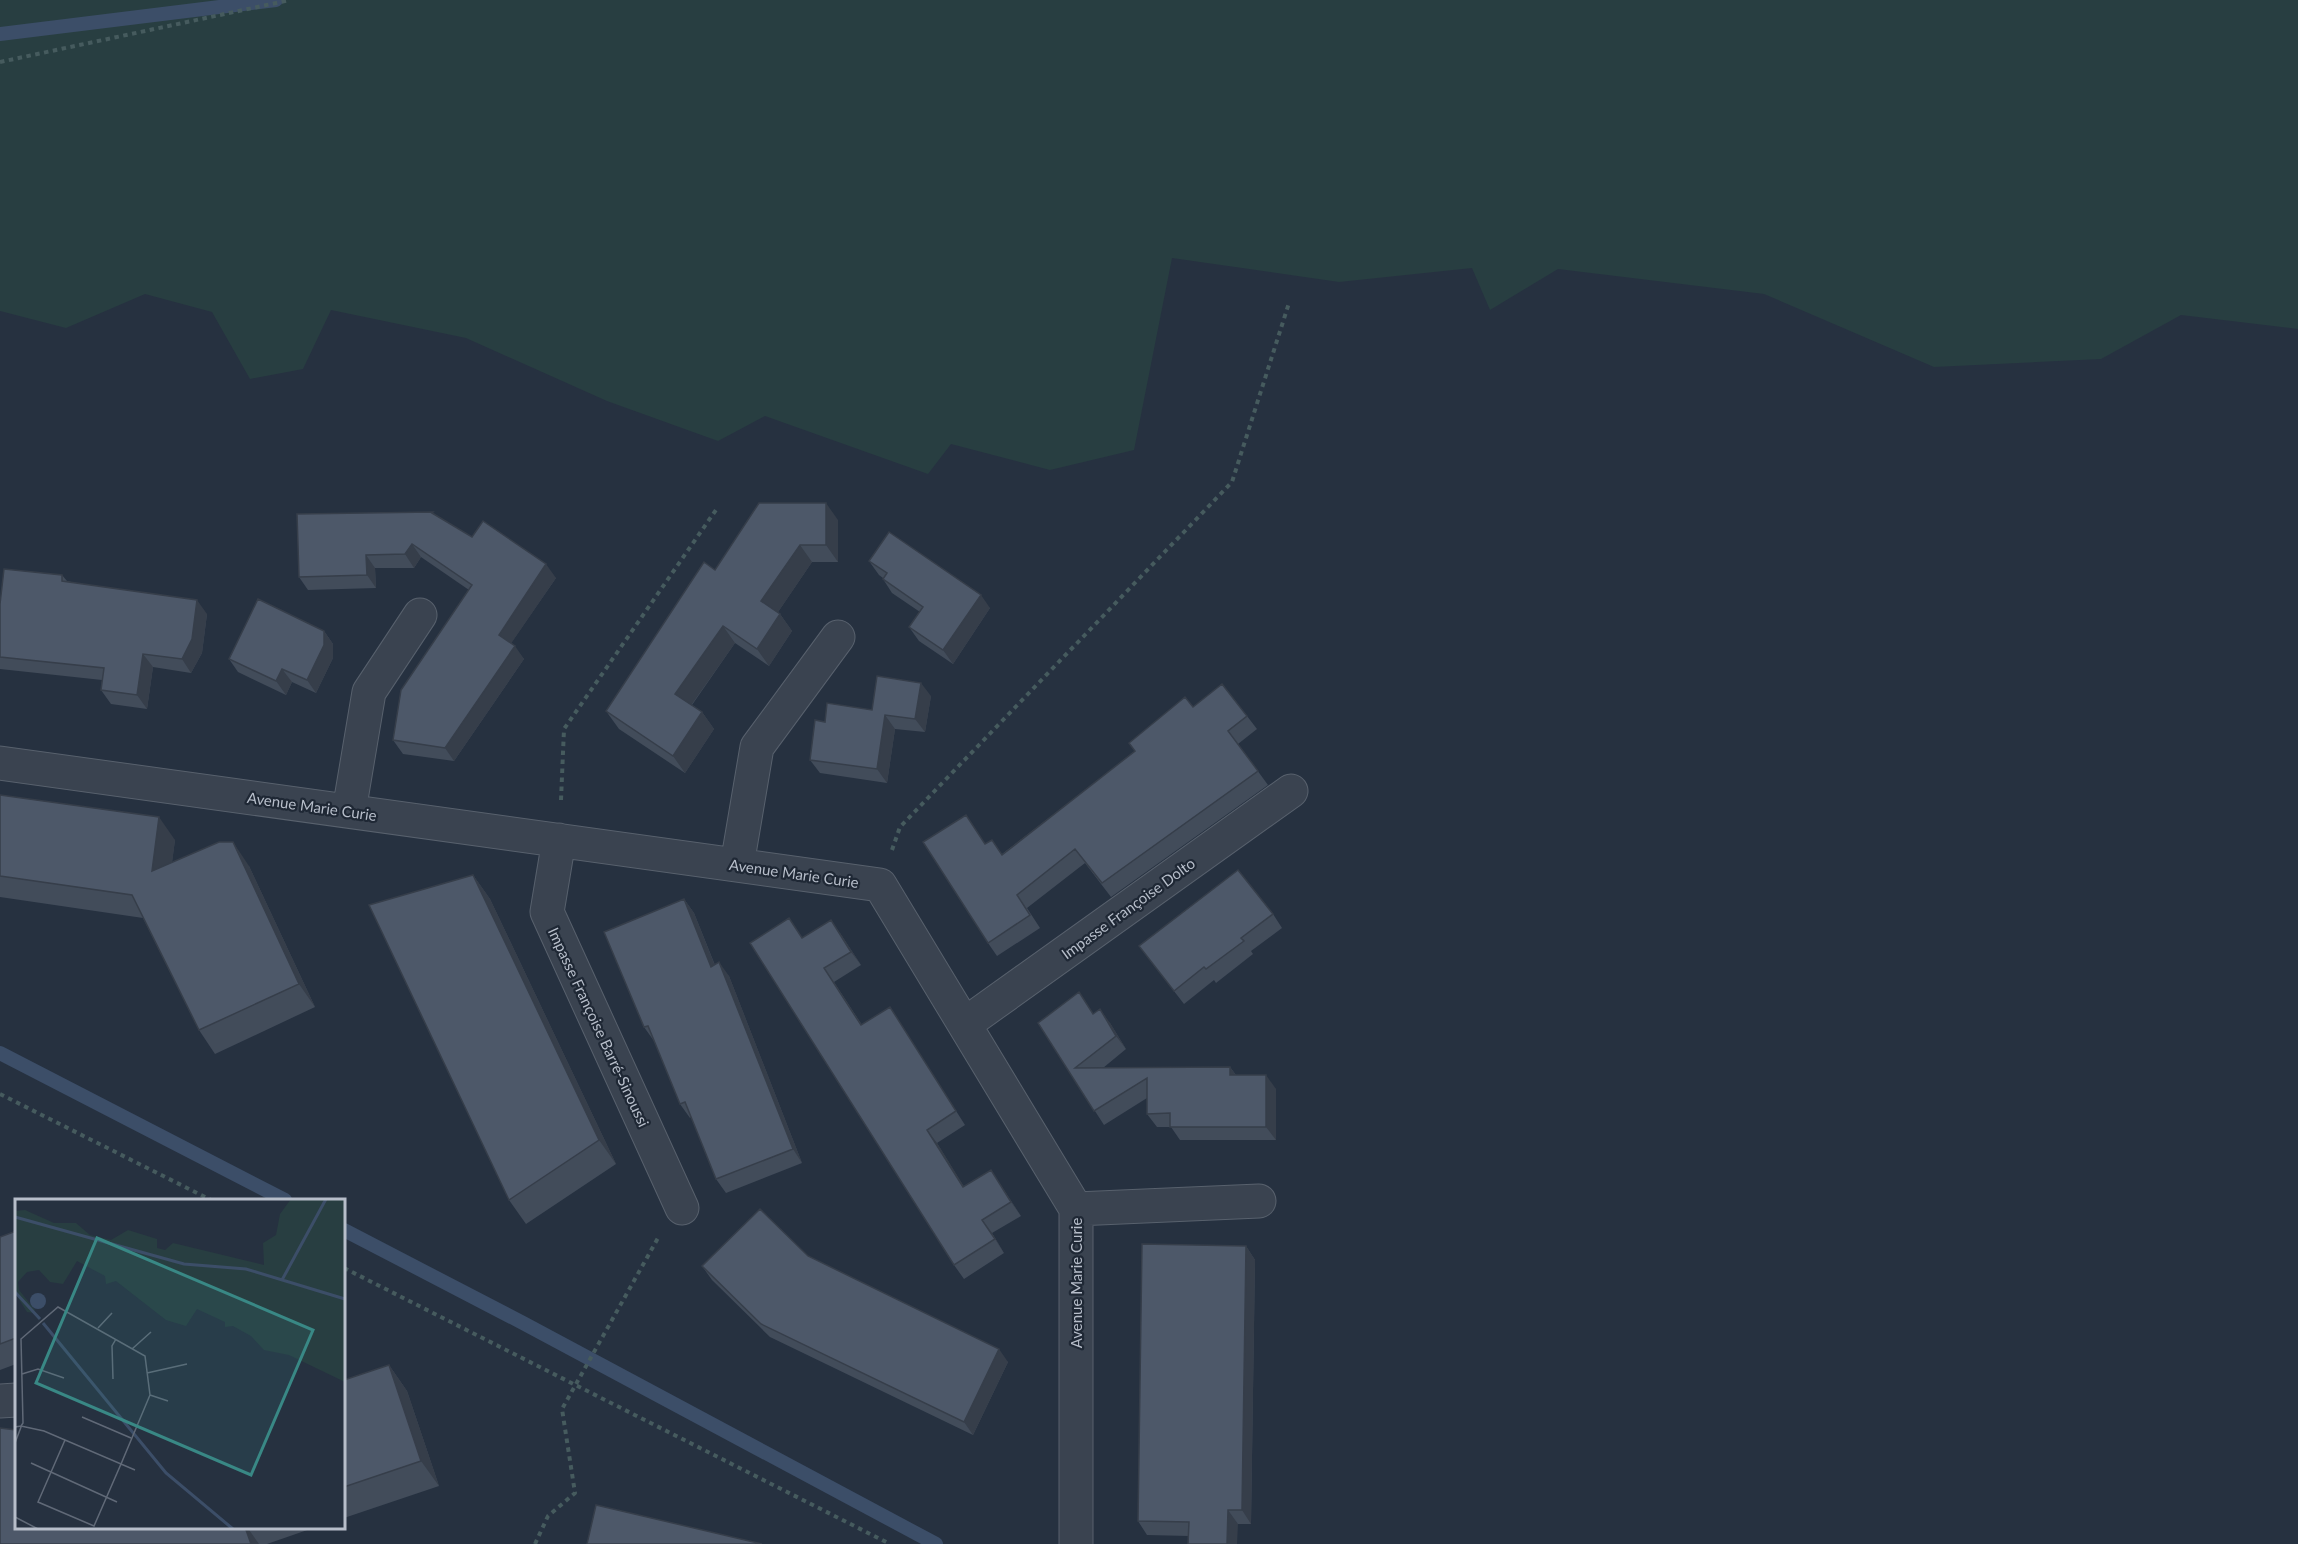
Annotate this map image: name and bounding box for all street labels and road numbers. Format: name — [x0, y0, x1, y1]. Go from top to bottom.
street label: Avenue Marie Curie — [246, 788, 378, 824]
street label: Impasse Françoise Dolto — [1058, 854, 1198, 962]
street label: Avenue Marie Curie — [728, 855, 860, 891]
street label: Impasse Françoise Barré-Sinoussi — [545, 924, 653, 1130]
street label: Avenue Marie Curie — [1067, 1218, 1085, 1348]

